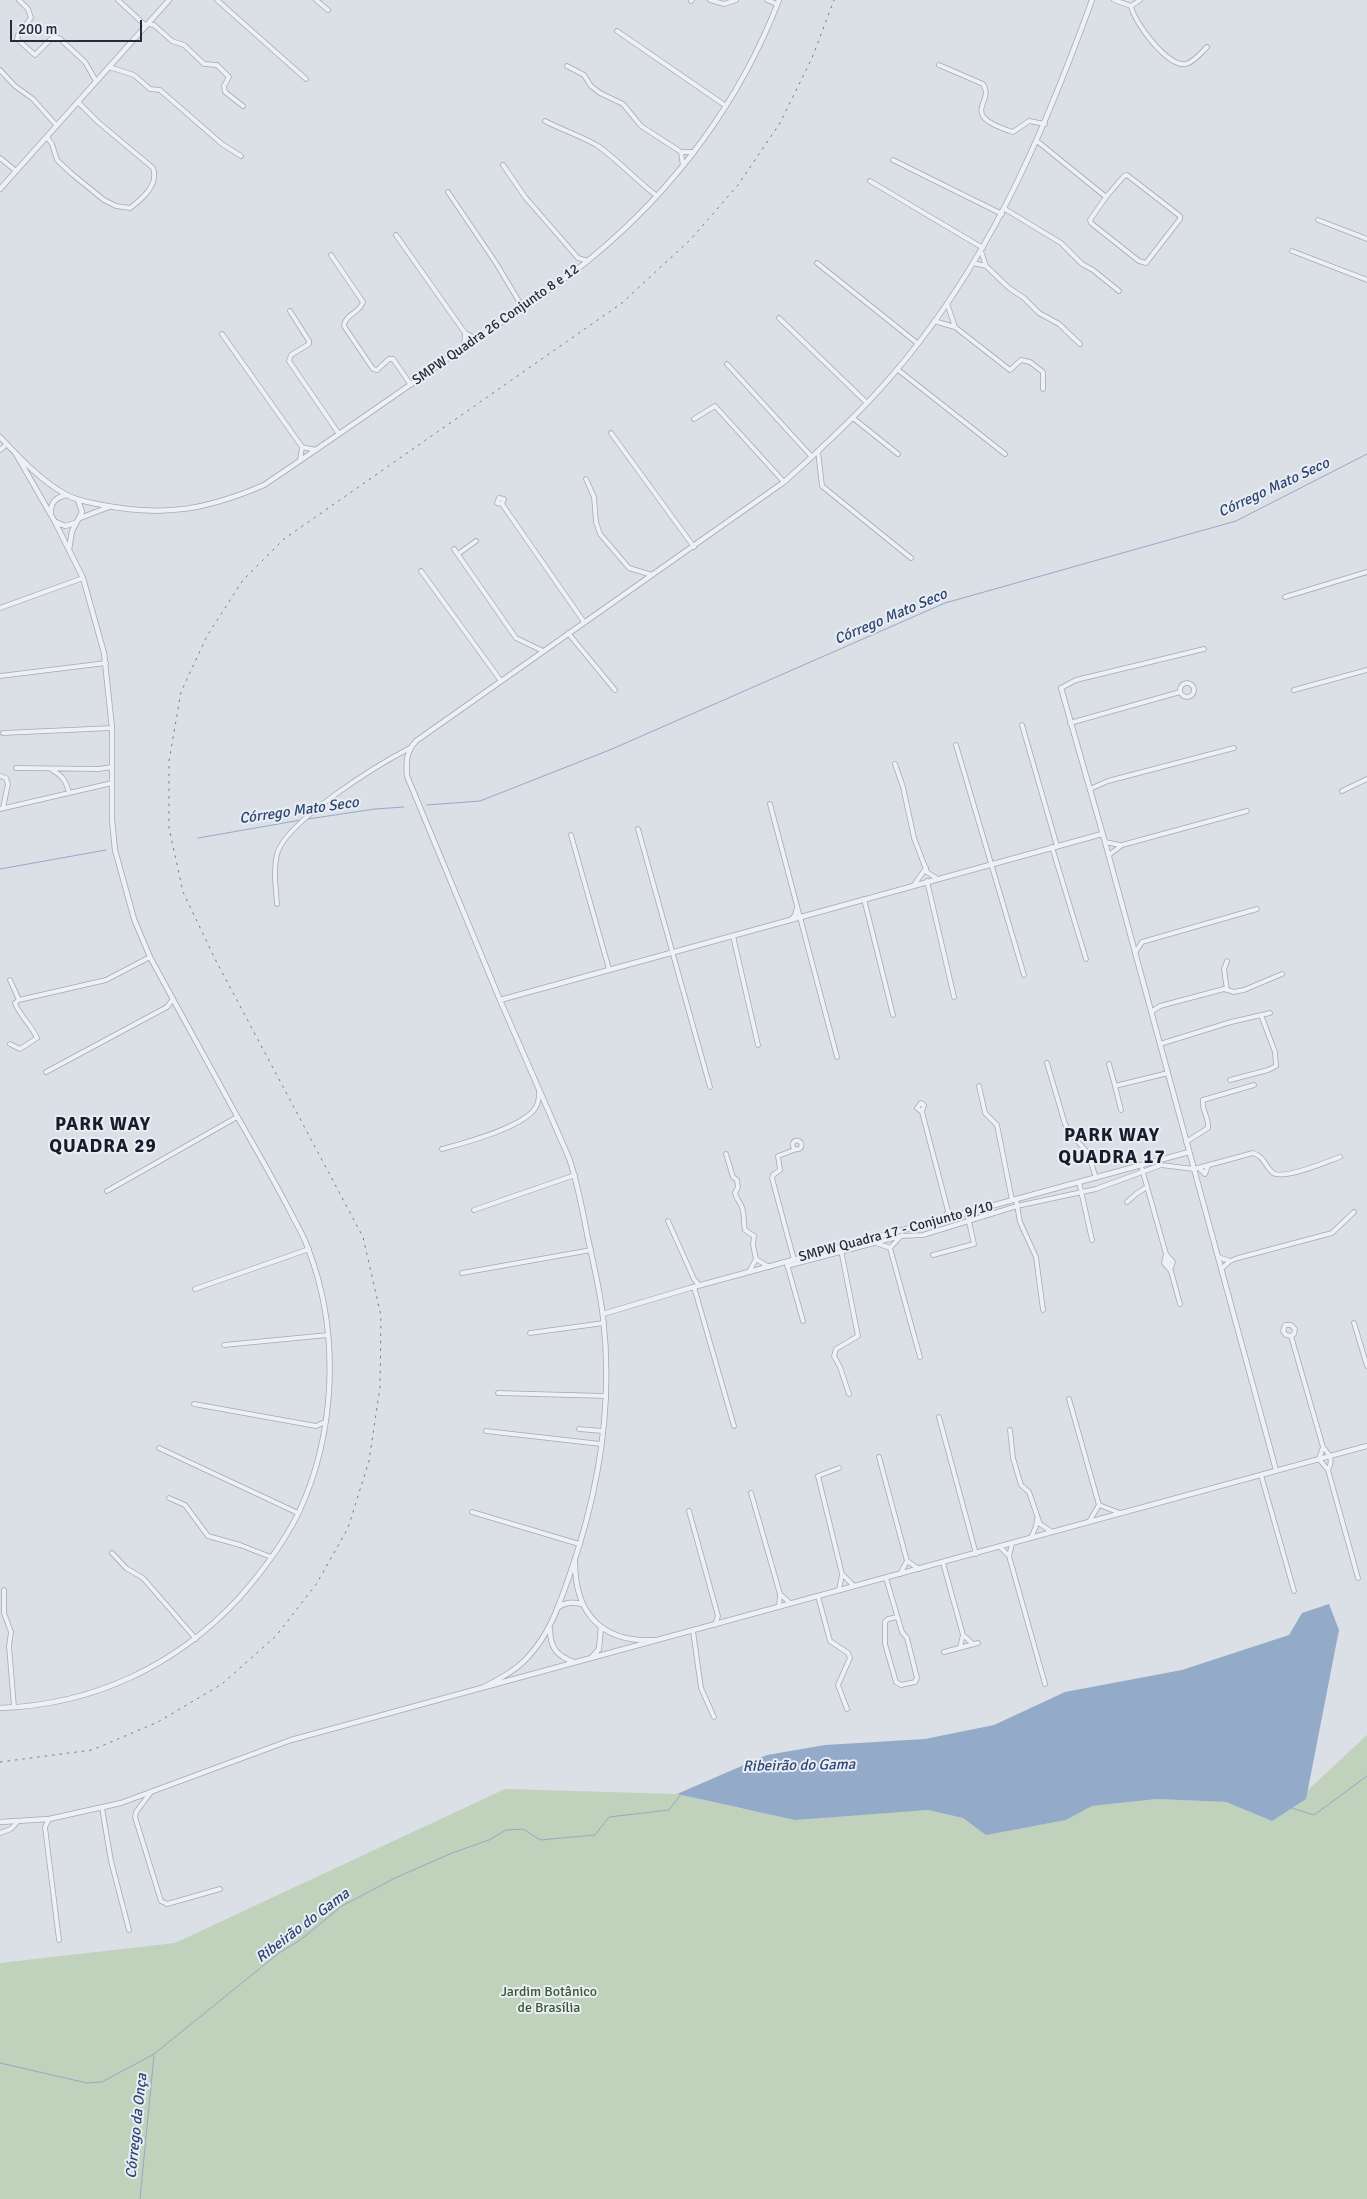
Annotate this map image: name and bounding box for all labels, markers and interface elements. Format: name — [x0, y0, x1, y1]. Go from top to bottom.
scale bar — [12, 10, 145, 42]
text: 200 m — [18, 20, 58, 38]
street label: SMPW Quadra 26 Conjunto 8 e 12 — [409, 261, 583, 389]
water label: Córrego Mato Seco — [1216, 454, 1332, 522]
water label: Córrego Mato Seco — [832, 585, 950, 649]
water label: Córrego Mato Seco — [238, 794, 360, 828]
district label: PARK WAY QUADRA 29 — [48, 1114, 158, 1158]
district label: PARK WAY QUADRA 17 — [1057, 1125, 1167, 1169]
street label: SMPW Quadra 17 - Conjunto 9/10 — [797, 1198, 995, 1266]
water label: Ribeirão do Gama — [743, 1756, 855, 1776]
water label: Ribeirão do Gama — [253, 1885, 353, 1967]
park label: Jardim Botânico de Brasília — [501, 1984, 597, 2016]
water label: Córrego da Onça — [123, 2073, 151, 2179]

